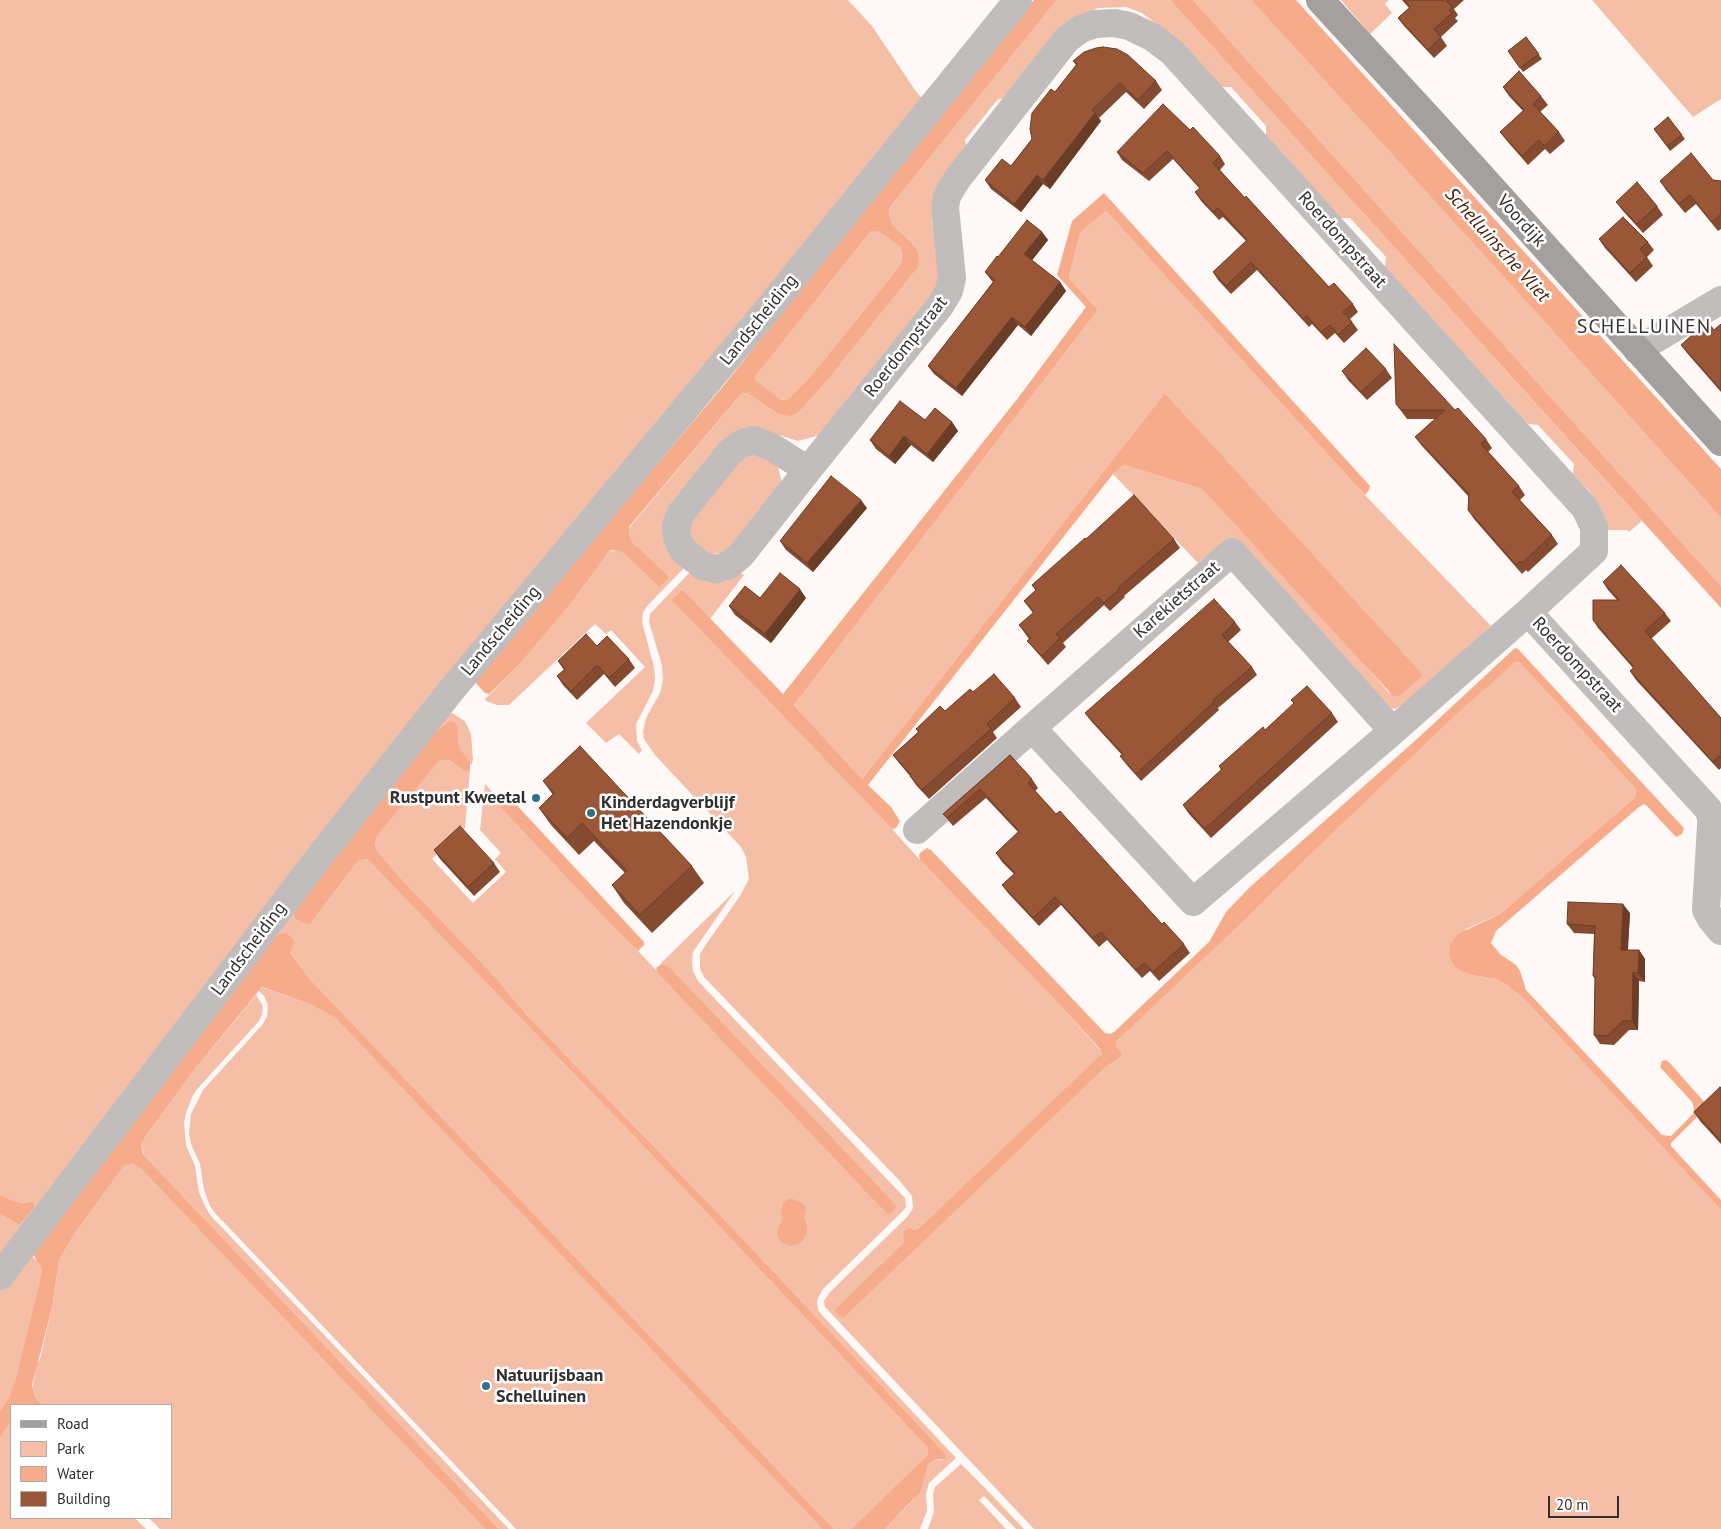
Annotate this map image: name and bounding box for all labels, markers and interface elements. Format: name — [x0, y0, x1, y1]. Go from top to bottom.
water label: Schelluinsche Vliet — [1440, 183, 1554, 307]
street label: Roerdompstraat — [1293, 187, 1391, 293]
street label: Voordijk — [1492, 191, 1550, 251]
street label: Landscheiding — [716, 270, 802, 370]
street label: Roerdompstraat — [860, 292, 952, 402]
district label: SCHELLUINEN — [1575, 315, 1713, 339]
street label: Karekietstraat — [1129, 557, 1225, 643]
street label: Landscheiding — [457, 582, 545, 680]
street label: Roerdompstraat — [1527, 613, 1627, 717]
place label: Rustpunt Kweetal — [390, 787, 526, 809]
marker: Rustpunt Kweetal — [530, 792, 542, 804]
place label: Kinderdagverblijf Het Hazendonkje — [601, 792, 735, 834]
marker: Kinderdagverblijf Het Hazendonkje — [585, 807, 597, 819]
street label: Landscheiding — [207, 898, 291, 1000]
place label: Natuurijsbaan Schelluinen — [496, 1365, 603, 1408]
marker: Natuurijsbaan Schelluinen — [480, 1380, 492, 1392]
legend — [10, 1404, 172, 1519]
text: Road — [57, 1414, 89, 1433]
text: Park — [57, 1439, 85, 1458]
text: Water — [57, 1464, 94, 1483]
scale bar — [1551, 1486, 1622, 1518]
text: Building — [57, 1489, 111, 1508]
text: 20 m — [1556, 1495, 1589, 1514]

